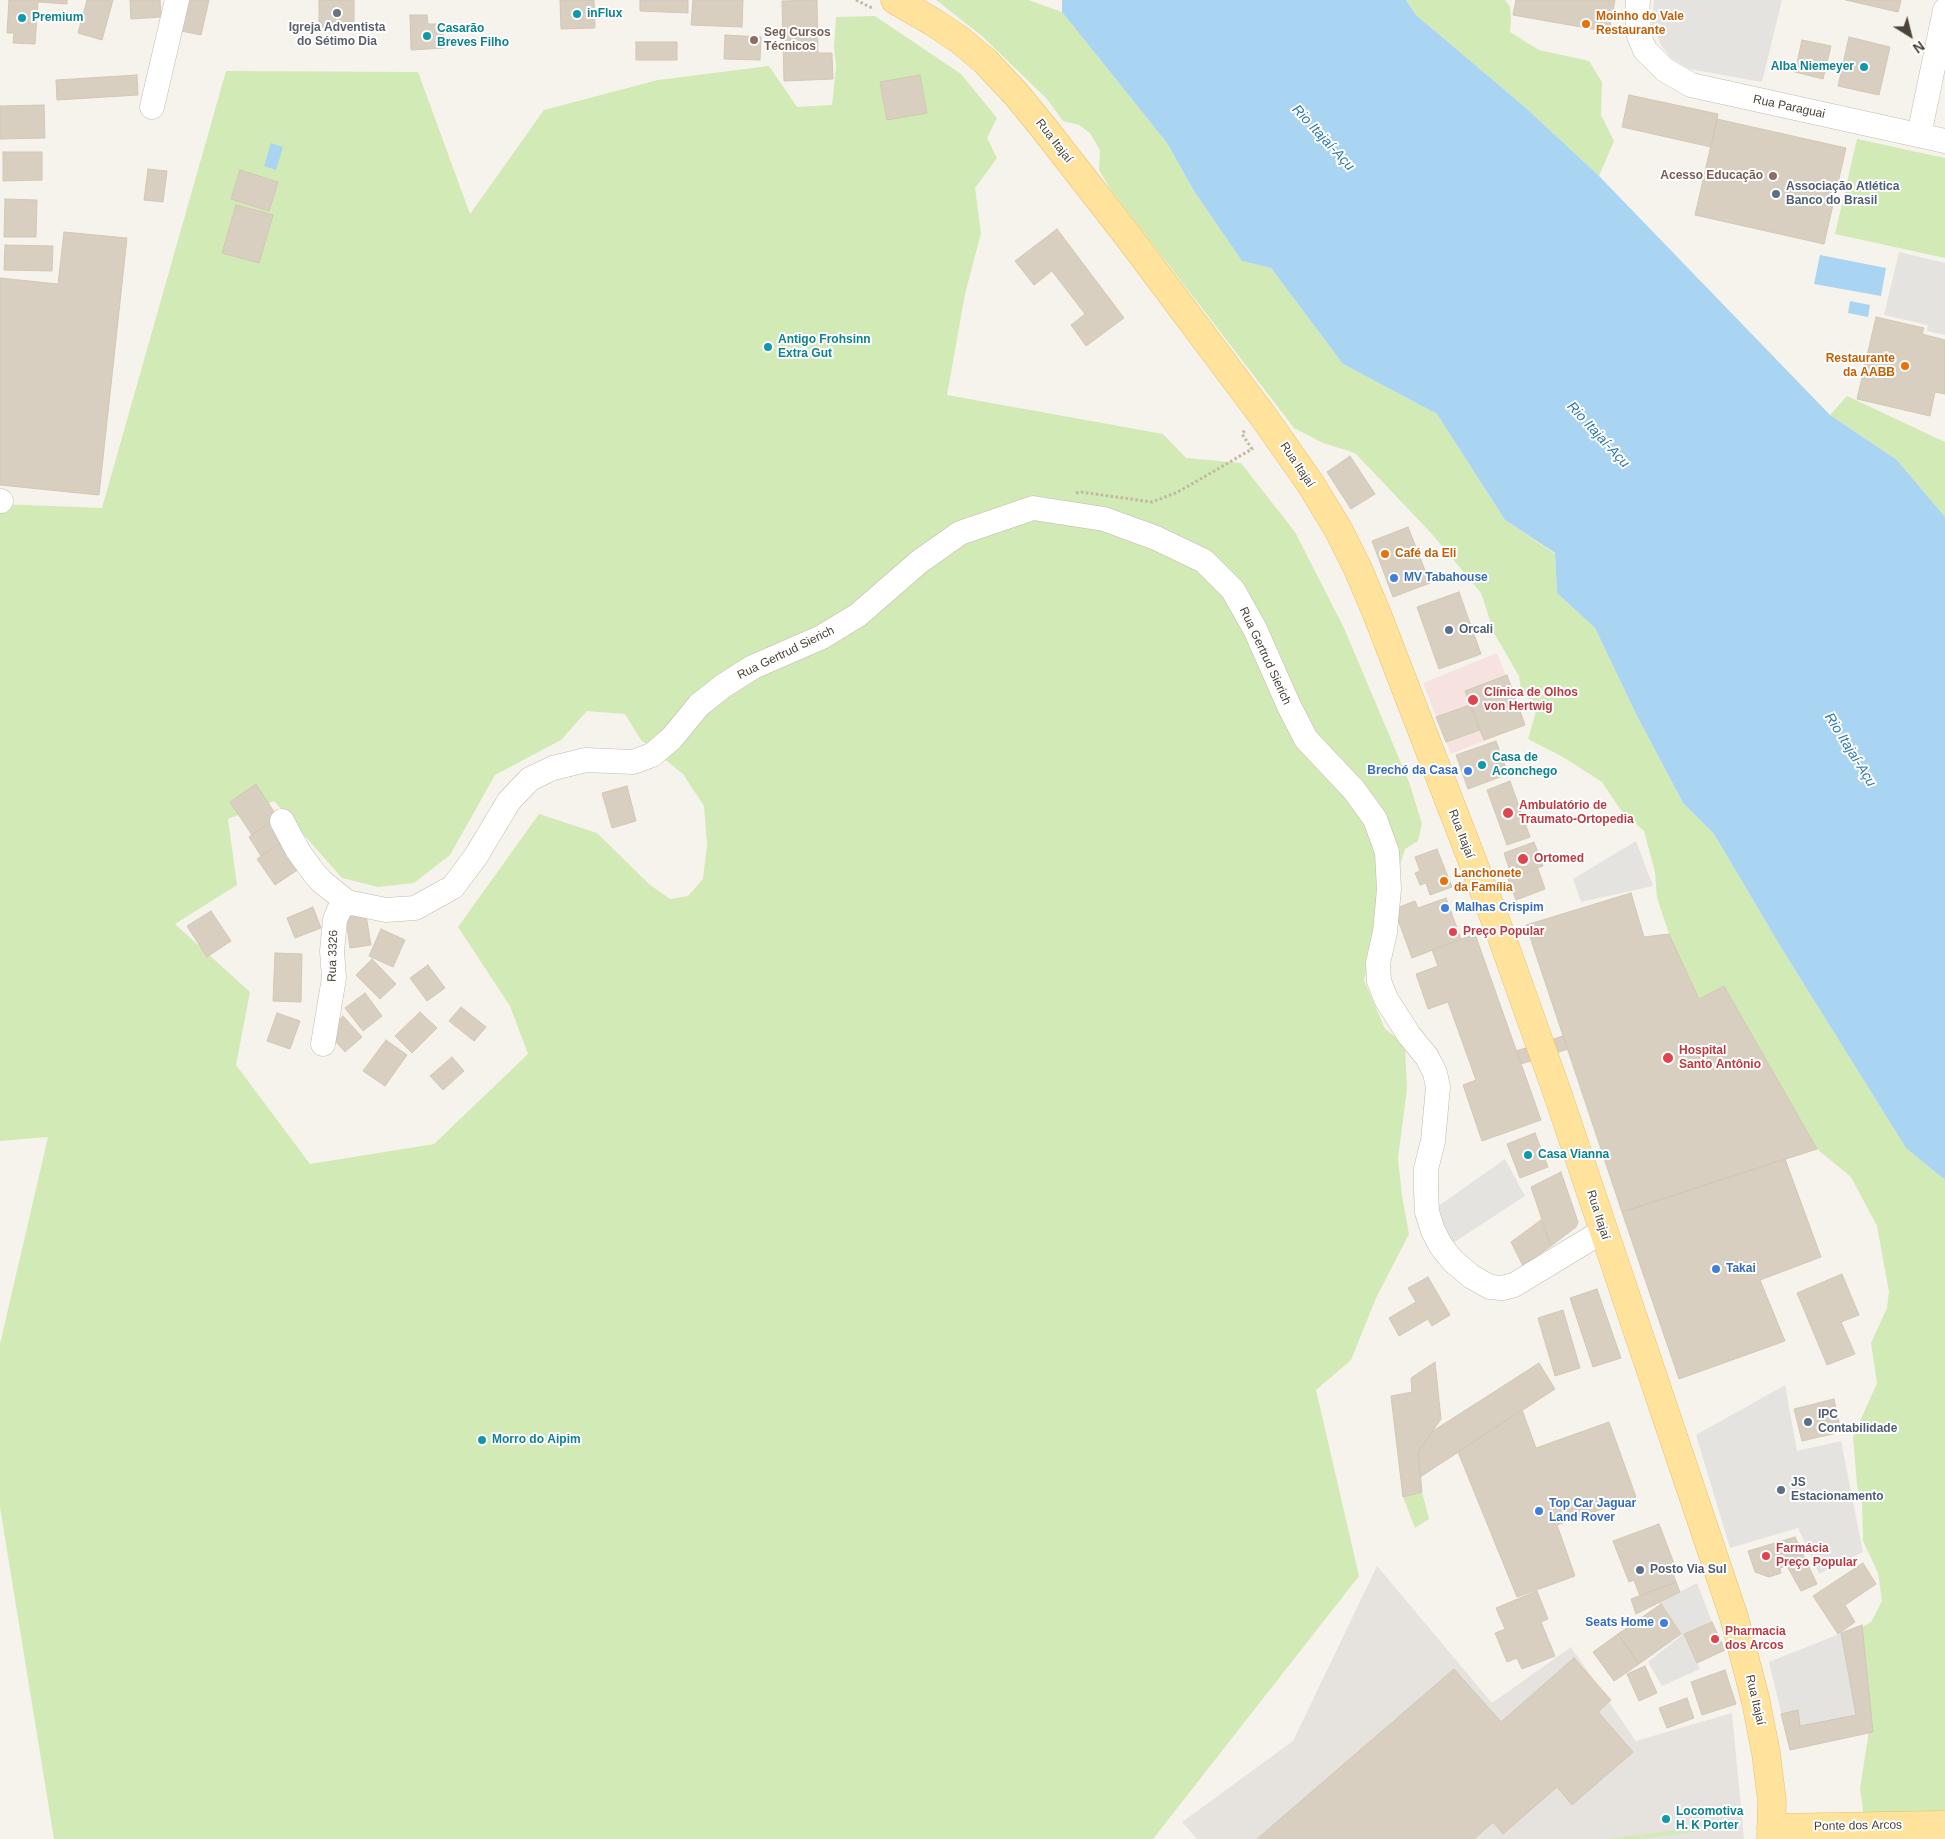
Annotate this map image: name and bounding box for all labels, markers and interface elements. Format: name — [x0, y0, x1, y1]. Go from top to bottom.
marker: Igreja Adventista do Sétimo Dia — [331, 7, 343, 19]
place label: inFlux — [587, 7, 622, 21]
marker: inFlux — [571, 8, 583, 20]
place label: Moinho do Vale Restaurante — [1596, 10, 1684, 38]
north arrow — [1885, 10, 1935, 60]
place label: Premium — [32, 11, 83, 25]
marker: Premium — [16, 12, 28, 24]
marker: Moinho do Vale Restaurante — [1580, 18, 1592, 30]
place label: Igreja Adventista do Sétimo Dia — [289, 21, 385, 49]
place label: Casarão Breves Filho — [437, 22, 509, 50]
place label: Seg Cursos Técnicos — [764, 26, 831, 54]
marker: Casarão Breves Filho — [421, 30, 433, 42]
marker: Seg Cursos Técnicos — [748, 34, 760, 46]
text: N — [1910, 38, 1928, 57]
place label: Alba Niemeyer — [1771, 60, 1854, 74]
marker: Alba Niemeyer — [1858, 61, 1870, 73]
street label: Rua Paraguai — [1752, 92, 1826, 122]
water label: Rio Itajaí-Açu — [1288, 102, 1358, 174]
street label: Rua Itajaí — [1033, 116, 1075, 166]
place label: Acesso Educação — [1660, 169, 1763, 183]
marker: Acesso Educação — [1767, 170, 1779, 182]
place label: Associação Atlética Banco do Brasil — [1786, 180, 1899, 208]
marker: Associação Atlética Banco do Brasil — [1770, 188, 1782, 200]
place label: Antigo Frohsinn Extra Gut — [778, 333, 871, 361]
marker: Antigo Frohsinn Extra Gut — [762, 341, 774, 353]
place label: Restaurante da AABB — [1826, 352, 1895, 380]
marker: Restaurante da AABB — [1899, 360, 1911, 372]
water label: Rio Itajaí-Açu — [1563, 399, 1633, 471]
street label: Rua Itajaí — [1277, 440, 1317, 490]
place label: Café da Eli — [1395, 547, 1456, 561]
marker: Café da Eli — [1379, 548, 1391, 560]
place label: MV Tabahouse — [1404, 571, 1488, 585]
marker: MV Tabahouse — [1388, 572, 1400, 584]
street label: Rua Gertrud Sierich — [1236, 605, 1294, 707]
street label: Rua Gertrud Sierich — [735, 623, 837, 683]
place label: Orcali — [1459, 623, 1493, 637]
marker: Orcali — [1443, 624, 1455, 636]
place label: Clínica de Olhos von Hertwig — [1484, 686, 1578, 714]
marker: Clínica de Olhos von Hertwig — [1466, 693, 1480, 707]
water label: Rio Itajaí-Açu — [1821, 710, 1879, 790]
place label: Casa de Aconchego — [1492, 751, 1557, 779]
marker: Casa de Aconchego — [1476, 759, 1488, 771]
place label: Brechó da Casa — [1367, 764, 1458, 778]
marker: Brechó da Casa — [1462, 765, 1474, 777]
place label: Ambulatório de Traumato-Ortopedia — [1519, 799, 1634, 827]
marker: Ambulatório de Traumato-Ortopedia — [1501, 806, 1515, 820]
street label: Rua Itajaí — [1445, 807, 1477, 861]
marker: Ortomed — [1516, 852, 1530, 866]
place label: Ortomed — [1534, 852, 1584, 866]
place label: Lanchonete da Família — [1454, 867, 1521, 895]
marker: Lanchonete da Família — [1438, 875, 1450, 887]
place label: Malhas Crispim — [1455, 901, 1544, 915]
marker: Malhas Crispim — [1439, 902, 1451, 914]
place label: Preço Popular — [1463, 925, 1544, 939]
marker: Preço Popular — [1447, 926, 1459, 938]
street label: Rua 3326 — [325, 930, 341, 982]
place label: Hospital Santo Antônio — [1679, 1044, 1761, 1072]
marker: Hospital Santo Antônio — [1661, 1051, 1675, 1065]
place label: Casa Vianna — [1538, 1148, 1609, 1162]
marker: Casa Vianna — [1522, 1149, 1534, 1161]
street label: Rua Itajaí — [1583, 1188, 1613, 1242]
place label: Takai — [1726, 1262, 1756, 1276]
marker: Takai — [1710, 1263, 1722, 1275]
place label: IPC Contabilidade — [1818, 1408, 1897, 1436]
marker: IPC Contabilidade — [1802, 1416, 1814, 1428]
place label: Morro do Aipim — [492, 1433, 581, 1447]
marker: Morro do Aipim — [476, 1434, 488, 1446]
place label: JS Estacionamento — [1791, 1476, 1884, 1504]
marker: JS Estacionamento — [1775, 1484, 1787, 1496]
place label: Top Car Jaguar Land Rover — [1549, 1497, 1636, 1525]
marker: Top Car Jaguar Land Rover — [1533, 1505, 1545, 1517]
place label: Farmácia Preço Popular — [1776, 1542, 1857, 1570]
marker: Farmácia Preço Popular — [1760, 1550, 1772, 1562]
place label: Posto Via Sul — [1650, 1563, 1726, 1577]
marker: Posto Via Sul — [1634, 1564, 1646, 1576]
place label: Seats Home — [1585, 1616, 1654, 1630]
marker: Seats Home — [1658, 1617, 1670, 1629]
place label: Pharmacia dos Arcos — [1725, 1625, 1786, 1653]
marker: Pharmacia dos Arcos — [1709, 1633, 1721, 1645]
street label: Rua Itajaí — [1742, 1673, 1768, 1727]
place label: Locomotiva H. K Porter — [1676, 1805, 1743, 1833]
marker: Locomotiva H. K Porter — [1660, 1813, 1672, 1825]
street label: Ponte dos Arcos — [1814, 1818, 1902, 1834]

